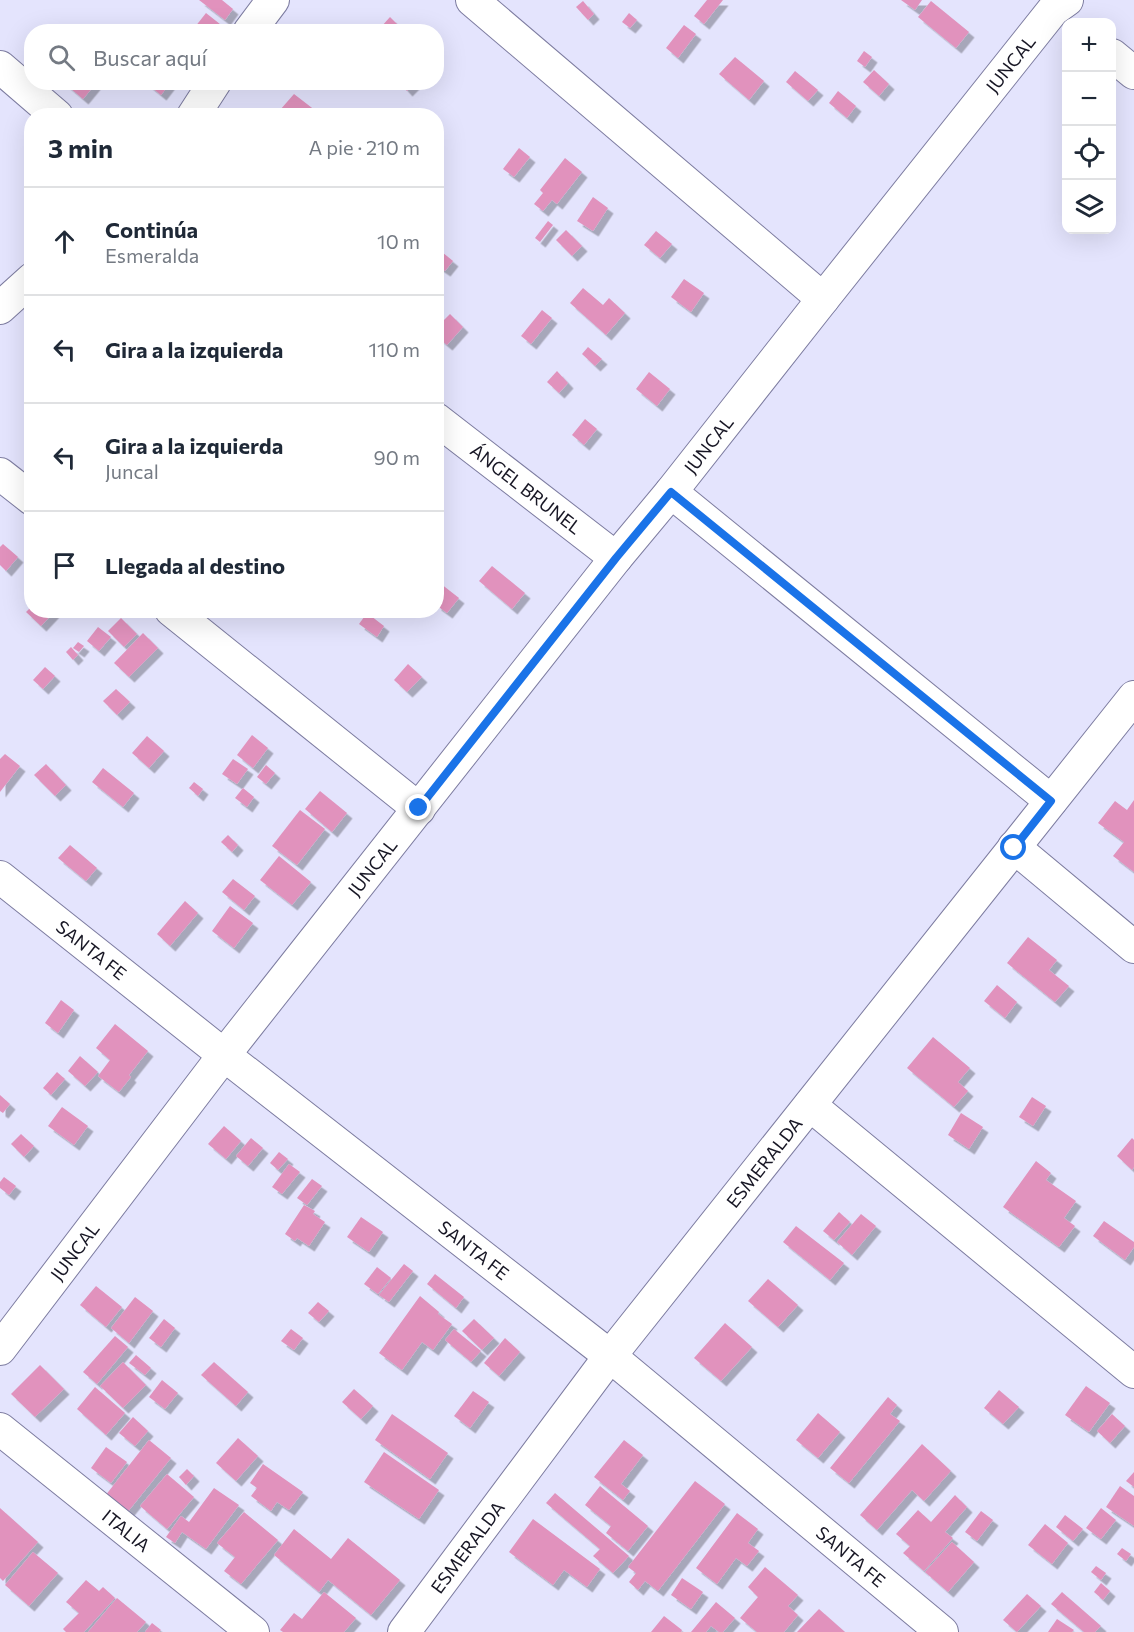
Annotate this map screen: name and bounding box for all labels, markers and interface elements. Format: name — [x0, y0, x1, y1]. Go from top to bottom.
map controls — [1062, 18, 1116, 234]
button: + — [1062, 18, 1116, 72]
search box — [24, 24, 444, 90]
street label: JUNCAL — [981, 31, 1040, 97]
icon: search — [45, 41, 78, 74]
text: Buscar aquí — [93, 44, 207, 71]
button: − — [1062, 72, 1116, 126]
button: locate — [1062, 126, 1116, 180]
text: 3 min — [48, 132, 113, 163]
text: A pie · 210 m — [309, 135, 420, 159]
button: layers — [1062, 180, 1116, 234]
text: Continúa — [105, 216, 198, 243]
icon: ahead — [48, 225, 81, 258]
text: 10 m — [377, 229, 420, 253]
text: Esmeralda — [105, 243, 199, 267]
icon: left — [48, 333, 81, 366]
text: Gira a la izquierda — [105, 336, 283, 363]
text: 110 m — [369, 337, 420, 361]
street label: JUNCAL — [679, 411, 738, 478]
text: Gira a la izquierda — [105, 432, 283, 459]
street label: ÁNGEL BRUNEL — [466, 439, 586, 539]
icon: left — [48, 441, 81, 474]
text: 90 m — [374, 445, 420, 469]
text: Juncal — [105, 459, 159, 483]
icon: arrive — [48, 549, 81, 582]
text: Llegada al destino — [105, 552, 285, 579]
route end — [405, 794, 431, 820]
street label: JUNCAL — [343, 834, 402, 900]
route start — [1000, 834, 1026, 860]
street label: SANTA FE — [52, 915, 131, 984]
street label: ESMERALDA — [722, 1113, 807, 1212]
street label: SANTA FE — [434, 1216, 514, 1284]
street label: JUNCAL — [45, 1218, 104, 1285]
street label: ESMERALDA — [426, 1497, 509, 1597]
street label: ITALIA — [98, 1505, 155, 1556]
street label: SANTA FE — [812, 1521, 890, 1591]

